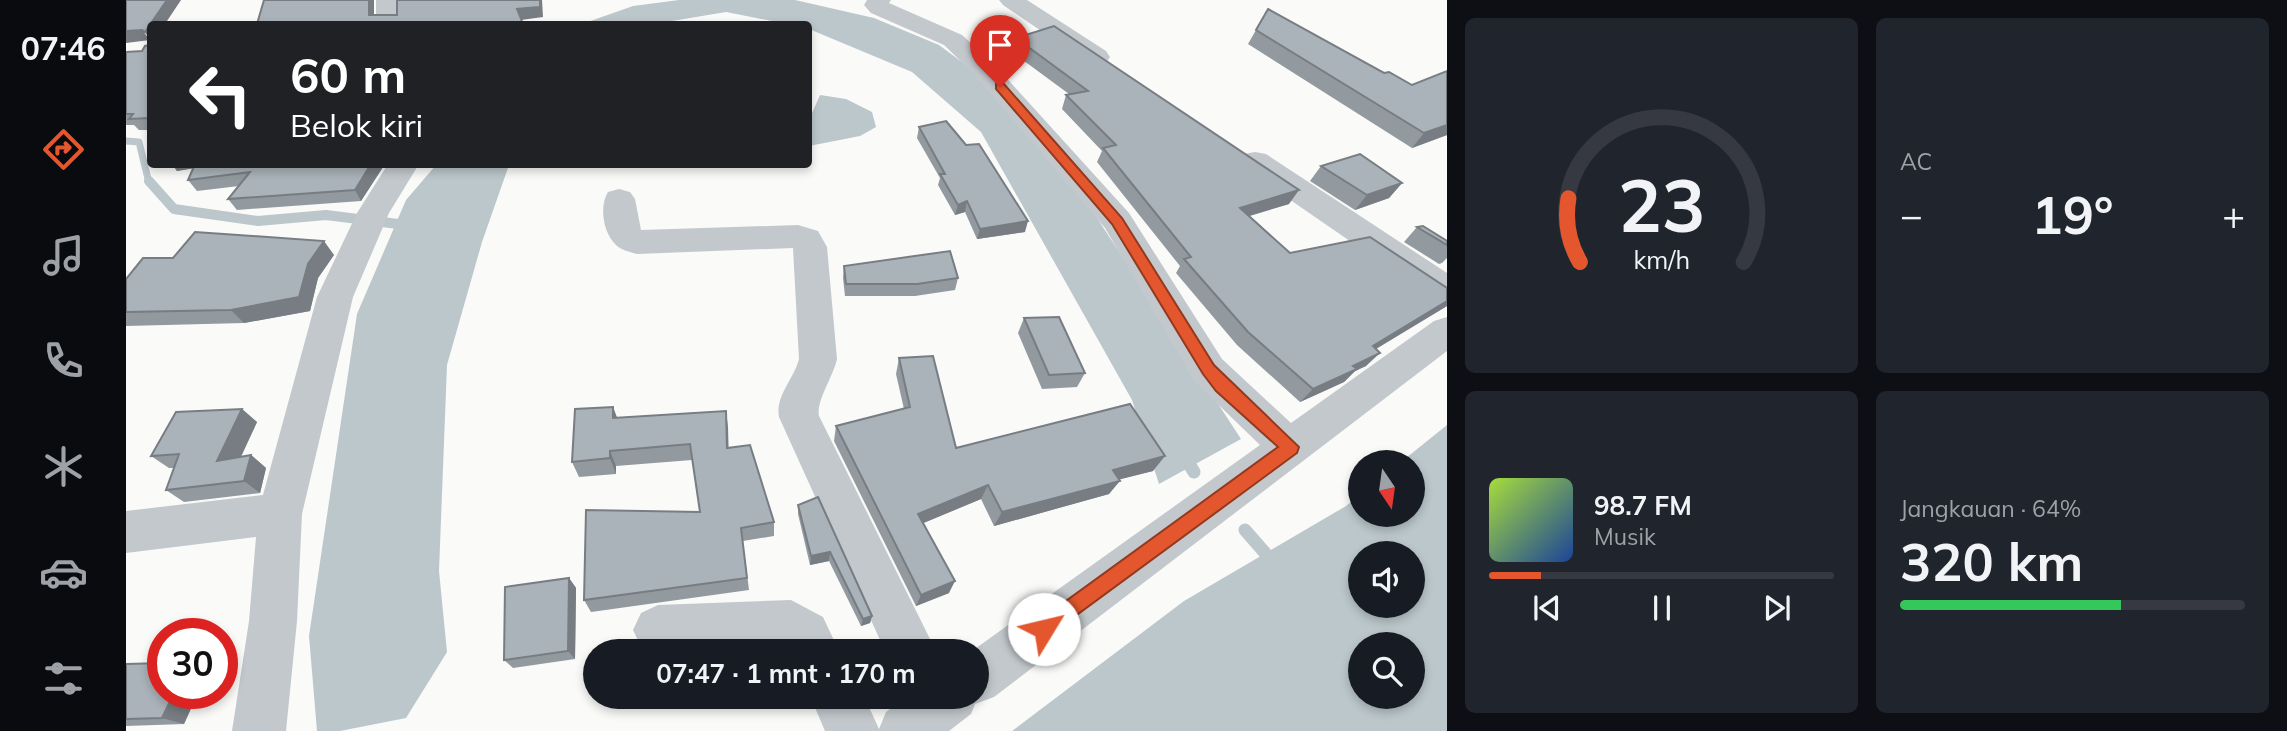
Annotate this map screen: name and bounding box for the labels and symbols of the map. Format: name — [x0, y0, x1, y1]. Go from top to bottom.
pin — [970, 15, 1030, 87]
north arrow — [1348, 450, 1424, 527]
position arrow — [1007, 592, 1081, 666]
speed limit sign: 30 — [147, 618, 238, 709]

